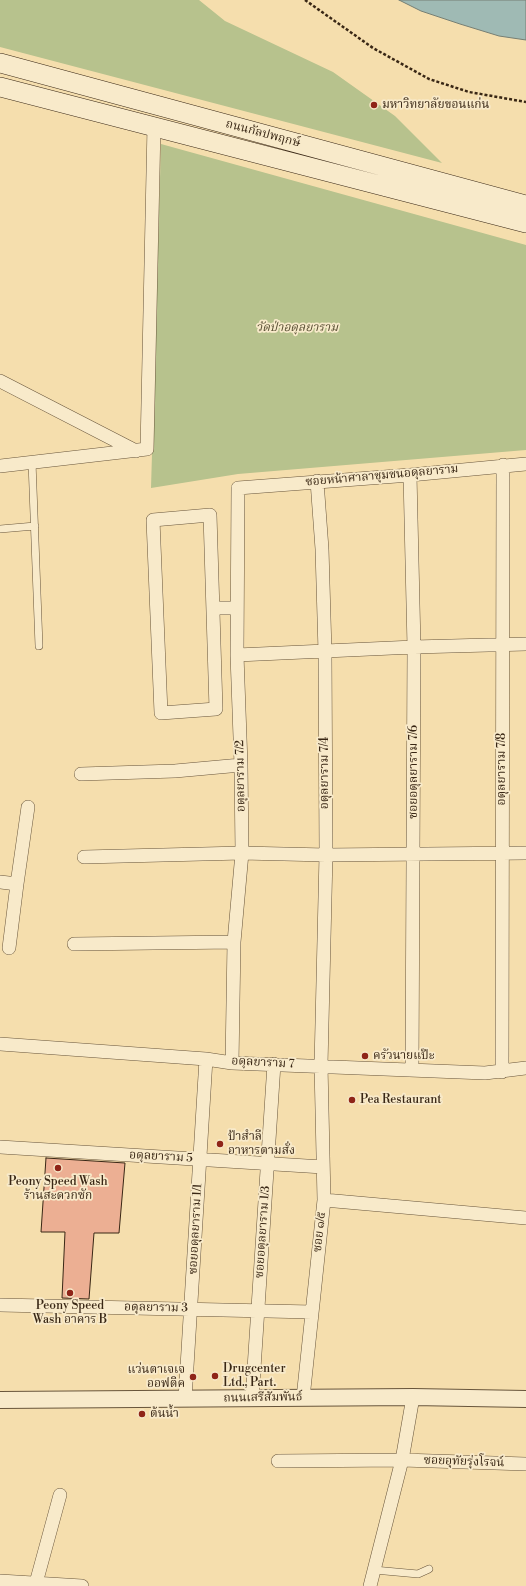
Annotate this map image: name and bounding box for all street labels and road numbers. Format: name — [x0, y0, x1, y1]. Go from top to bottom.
street label: ถนนกัลปพฤกษ์ — [224, 117, 302, 151]
street label: ซอยหน้าศาลาชุมชนอดุลยาราม — [305, 462, 459, 490]
street label: ซอยอดุลยาราม 7/6 — [407, 725, 421, 819]
street label: อดุลยาราม 7/8 — [495, 733, 509, 805]
street label: อดุลยาราม 7/4 — [318, 737, 332, 809]
street label: อดุลยาราม 7/2 — [233, 740, 249, 812]
street label: อดุลยาราม 7 — [231, 1054, 295, 1072]
street label: อดุลยาราม 5 — [129, 1148, 193, 1166]
street label: ซอยอดุลยาราม 1/1 — [186, 1183, 206, 1275]
street label: ซอยอดุลยาราม 1/3 — [253, 1185, 273, 1279]
street label: ซอย ๑/๕ — [311, 1211, 329, 1253]
street label: อดุลยาราม 3 — [124, 1300, 188, 1316]
street label: ถนนเสรีสัมพันธ์ — [223, 1390, 303, 1406]
street label: ซอยอุทัยรุ่งโรจน์ — [423, 1453, 505, 1471]

